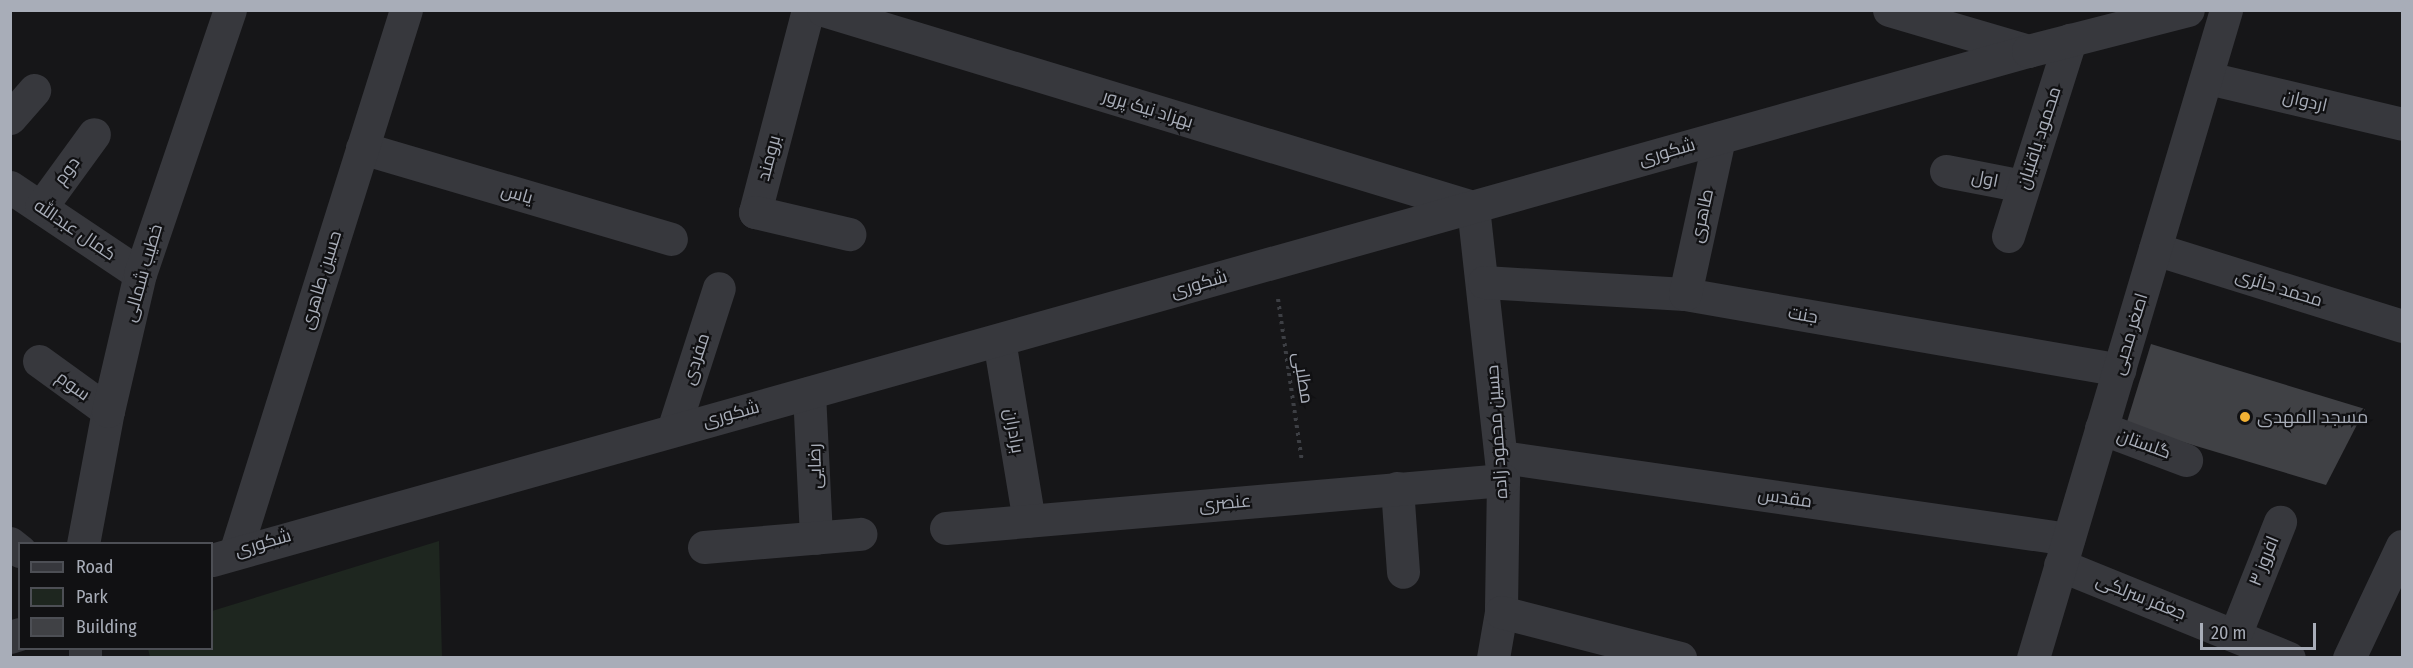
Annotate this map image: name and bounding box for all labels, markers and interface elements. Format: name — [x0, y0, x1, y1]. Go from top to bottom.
street label: محمود یاقتیان — [2012, 84, 2066, 192]
street label: بهزاد نیک پرور — [1100, 85, 1196, 133]
street label: اردوان — [2281, 85, 2329, 117]
street label: برومند — [753, 133, 785, 183]
street label: شکوری — [1636, 134, 1698, 170]
street label: دوم — [50, 153, 84, 189]
street label: اول — [1970, 166, 2000, 192]
street label: یاس — [499, 179, 535, 209]
street label: طاهری — [1686, 187, 1718, 245]
street label: کمال عبدالله — [30, 195, 120, 265]
street label: خطیب شمالی — [119, 222, 167, 324]
street label: حسین طاهری — [296, 228, 346, 332]
street label: محمد حائری — [2233, 265, 2325, 311]
street label: شکوری — [1168, 266, 1230, 302]
street label: اصغر محبی — [2107, 291, 2153, 377]
street label: جنت — [1786, 302, 1820, 328]
street label: مفردی — [677, 330, 715, 388]
street label: مطلبی — [1288, 351, 1318, 405]
street label: حسین محمود زاده — [1482, 364, 1512, 500]
street label: سوم — [52, 367, 94, 405]
street label: شکوری — [700, 396, 762, 432]
place label: مسجد المهدی — [2257, 406, 2368, 428]
street label: برادران — [999, 407, 1029, 455]
marker: مسجد المهدی — [2238, 410, 2252, 424]
street label: گلستان — [2114, 424, 2174, 464]
street label: رضایی — [804, 443, 826, 489]
street label: مقدس — [1757, 484, 1813, 512]
street label: عنصری — [1198, 490, 1252, 516]
street label: شکوری — [232, 525, 294, 561]
street label: افروز ۳ — [2244, 533, 2284, 589]
legend — [18, 542, 213, 650]
text: Road — [76, 556, 113, 578]
street label: جعفر سرلکی — [2093, 569, 2189, 625]
text: Park — [76, 586, 108, 608]
scale bar — [2203, 611, 2318, 649]
text: Building — [76, 616, 137, 638]
text: 20 m — [2211, 622, 2246, 644]

